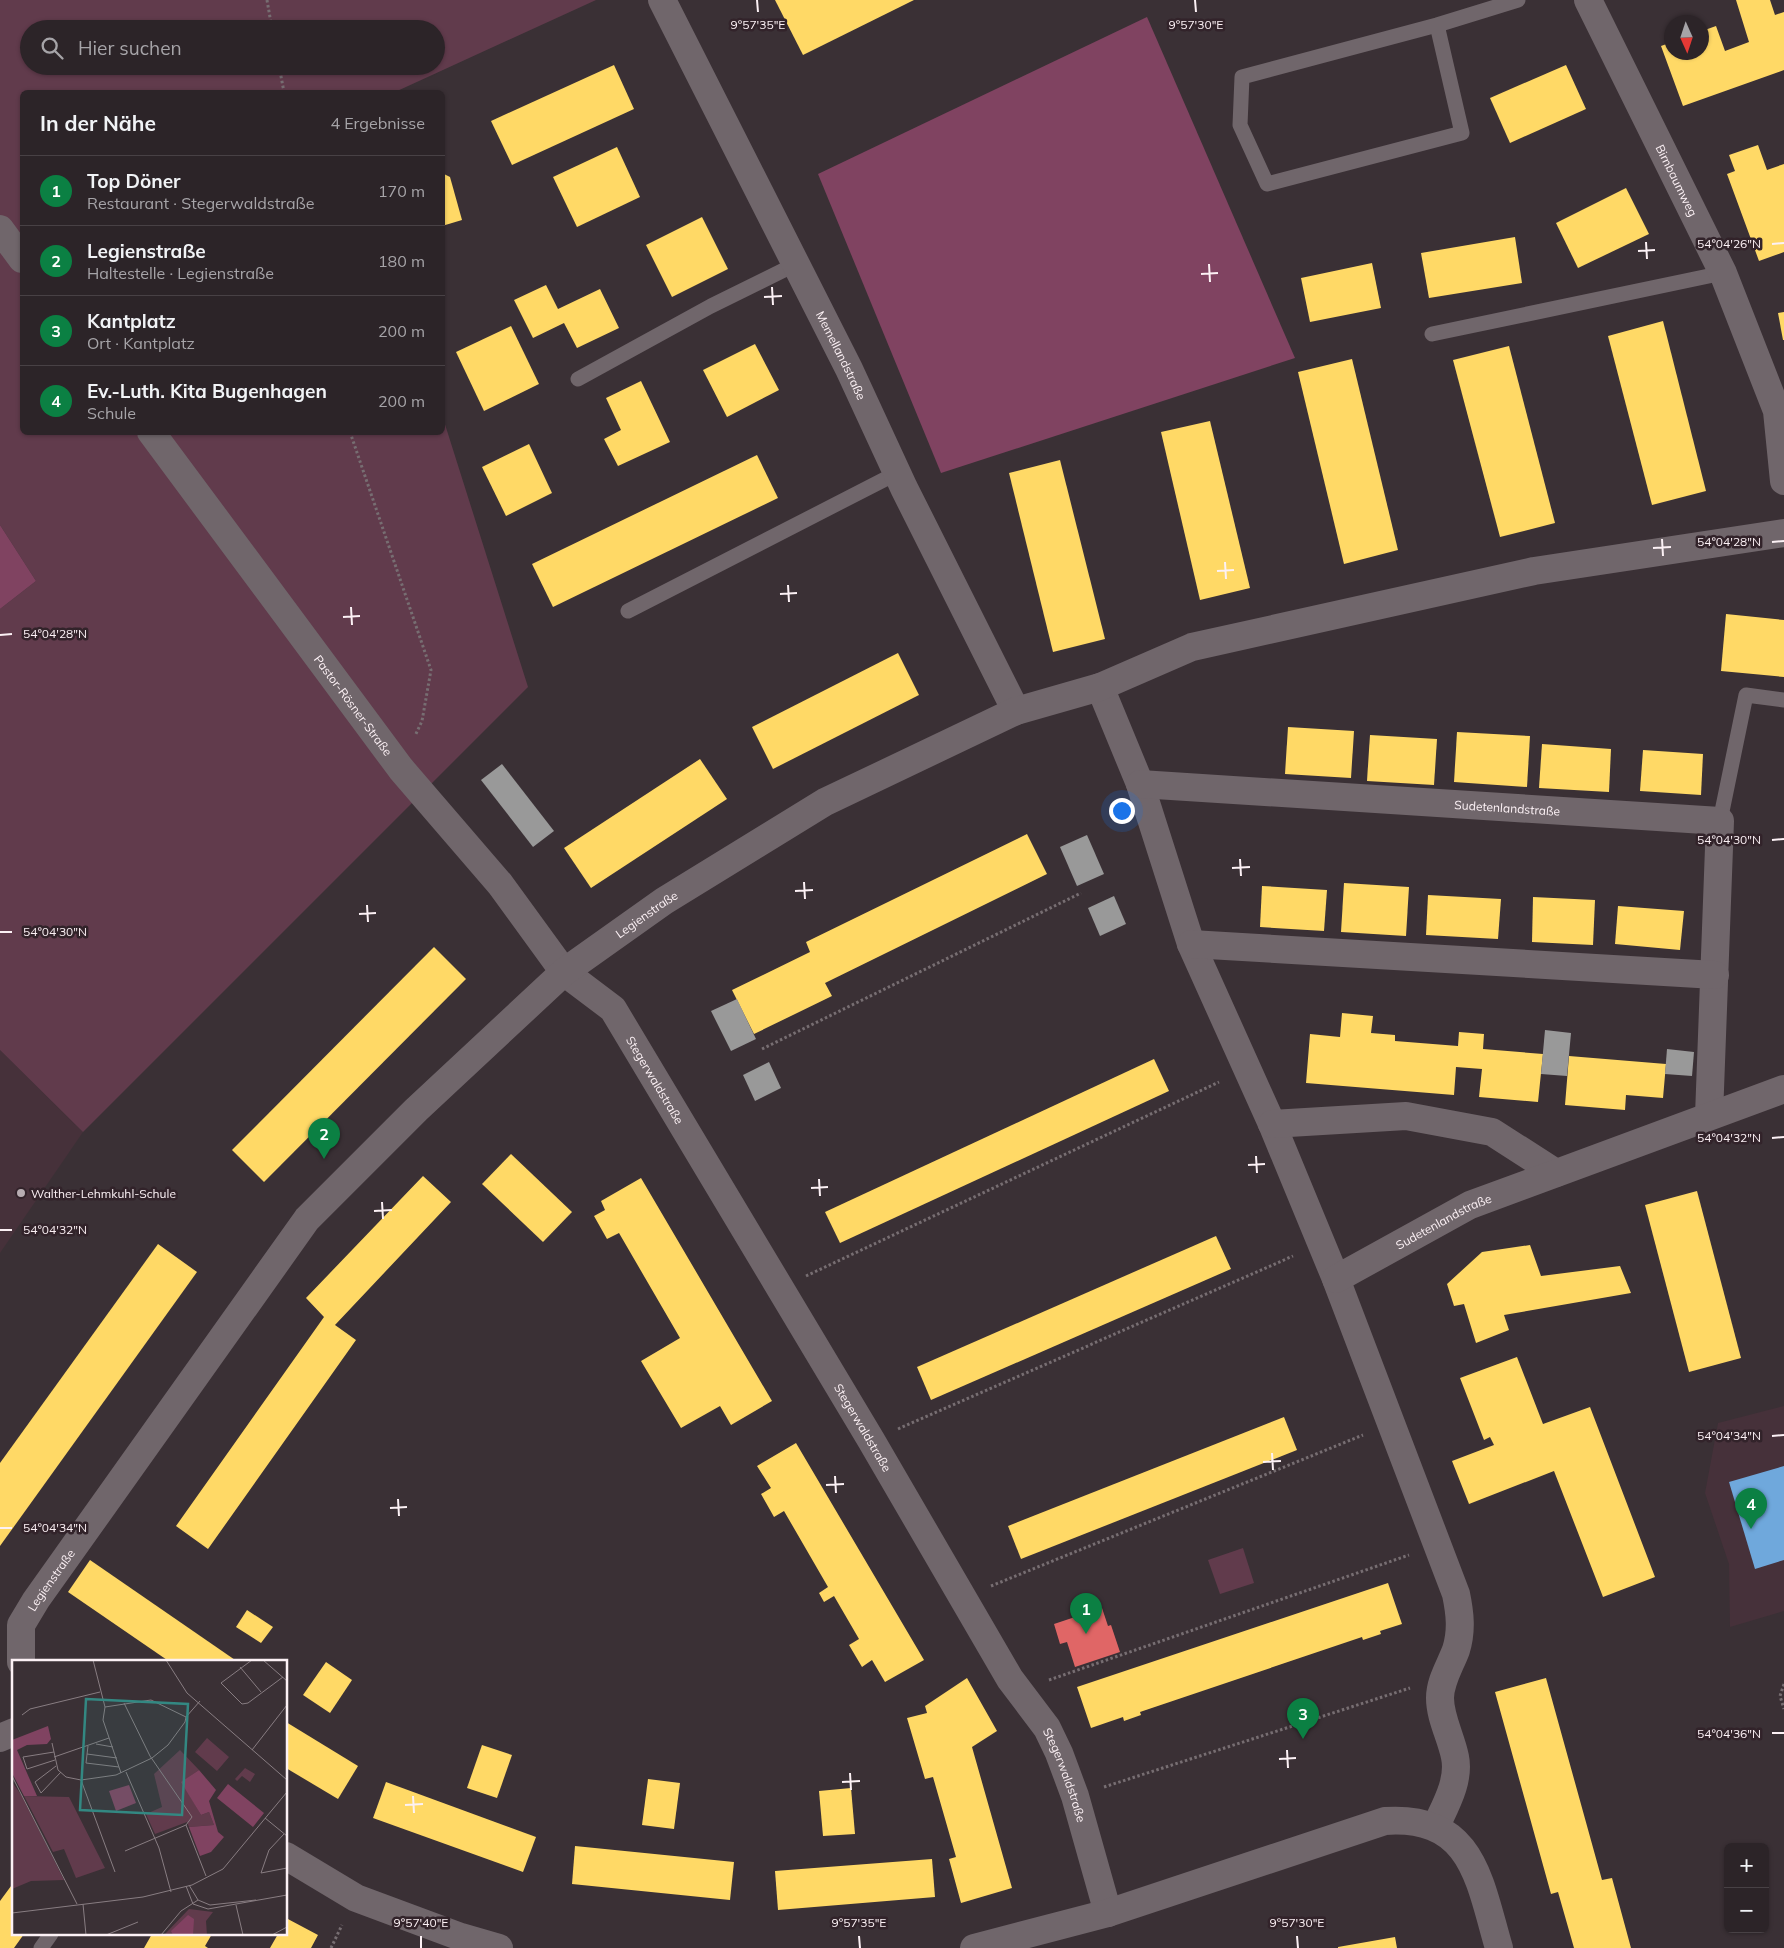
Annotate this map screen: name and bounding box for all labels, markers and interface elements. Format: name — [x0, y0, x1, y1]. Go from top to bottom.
north arrow — [1664, 15, 1709, 60]
text: 9°57'35"E — [731, 17, 785, 32]
text: 9°57'30"E — [1169, 17, 1223, 32]
search box — [20, 20, 445, 75]
icon: search — [38, 34, 66, 62]
text: Hier suchen — [78, 36, 182, 60]
text: In der Nähe — [40, 110, 156, 136]
text: 4 Ergebnisse — [330, 113, 425, 133]
street label: Birnbaumweg — [1653, 142, 1701, 219]
text: Top Döner — [87, 169, 181, 193]
text: 1 — [51, 181, 61, 201]
text: 170 m — [378, 181, 425, 201]
text: Restaurant · Stegerwaldstraße — [87, 193, 314, 213]
text: 54°04'26"N — [1697, 236, 1761, 251]
text: Legienstraße — [87, 239, 206, 263]
text: 2 — [51, 251, 61, 271]
text: 180 m — [378, 251, 425, 271]
text: Haltestelle · Legienstraße — [87, 263, 274, 283]
street label: Memellandstraße — [813, 308, 870, 402]
text: Kantplatz — [87, 309, 176, 333]
text: 3 — [51, 321, 61, 341]
text: 200 m — [378, 321, 425, 341]
text: Ort · Kantplatz — [87, 333, 195, 353]
text: Ev.-Luth. Kita Bugenhagen — [87, 379, 327, 403]
text: 4 — [51, 391, 61, 411]
text: 200 m — [378, 391, 425, 411]
text: Schule — [87, 403, 136, 423]
text: 54°04'28"N — [1697, 534, 1761, 549]
text: 54°04'28"N — [23, 626, 87, 641]
street label: Pastor-Rösner-Straße — [311, 652, 396, 758]
street label: Sudetenlandstraße — [1454, 797, 1561, 818]
your location — [1109, 798, 1135, 824]
text: 54°04'30"N — [1697, 832, 1761, 847]
street label: Legienstraße — [612, 887, 680, 941]
text: 54°04'30"N — [23, 924, 87, 939]
street label: Stegerwaldstraße — [623, 1033, 687, 1126]
pin: 2 — [308, 1118, 340, 1159]
text: 54°04'32"N — [1697, 1130, 1761, 1145]
place label: Walther-Lehmkuhl-Schule — [31, 1186, 176, 1201]
marker: Walther-Lehmkuhl-Schule — [15, 1187, 27, 1199]
street label: Sudetenlandstraße — [1393, 1190, 1493, 1252]
text: 54°04'32"N — [23, 1222, 87, 1237]
street label: Stegerwaldstraße — [831, 1380, 895, 1474]
text: 54°04'34"N — [1697, 1428, 1761, 1443]
pin: 4 — [1735, 1488, 1767, 1529]
text: 54°04'34"N — [23, 1520, 87, 1535]
street label: Legienstraße — [24, 1546, 78, 1614]
pin: 1 — [1070, 1593, 1102, 1634]
inset map — [12, 1660, 288, 1936]
pin: 3 — [1287, 1698, 1319, 1739]
street label: Stegerwaldstraße — [1040, 1725, 1089, 1824]
text: 54°04'36"N — [1697, 1726, 1761, 1741]
map controls — [1724, 1843, 1769, 1933]
button: + — [1724, 1843, 1769, 1888]
button: − — [1724, 1888, 1769, 1933]
text: 9°57'40"E — [394, 1915, 448, 1930]
text: 9°57'35"E — [832, 1915, 886, 1930]
text: 9°57'30"E — [1270, 1915, 1324, 1930]

